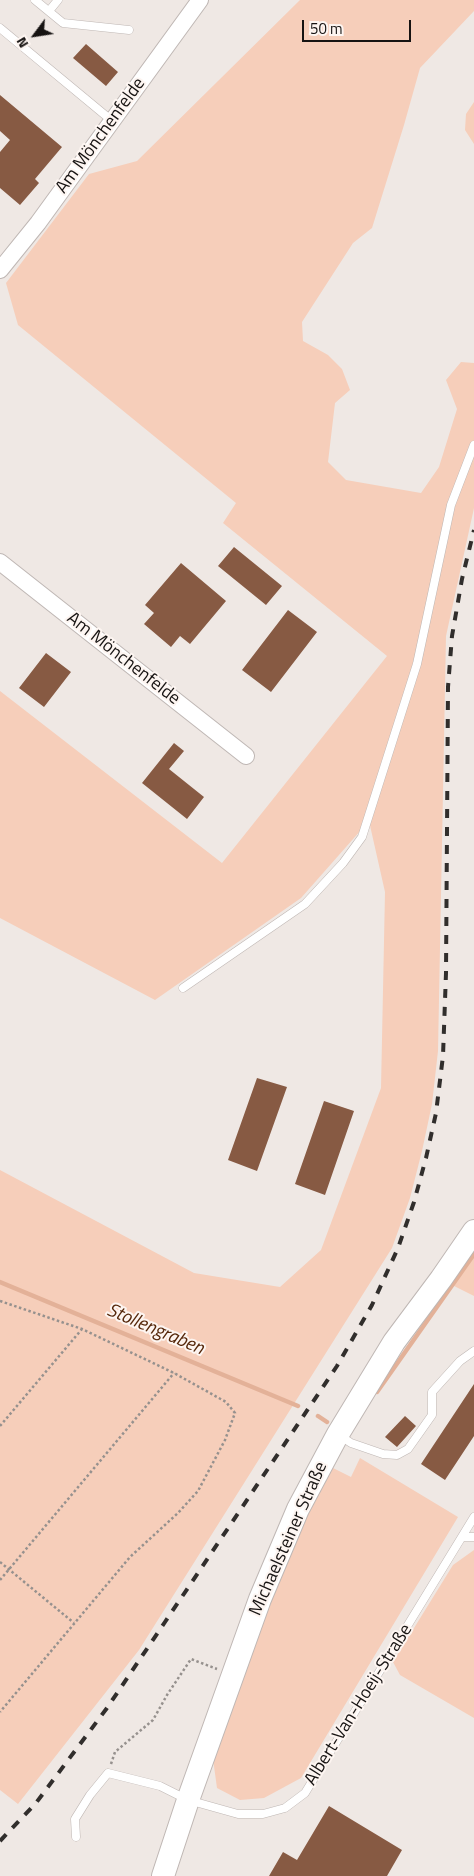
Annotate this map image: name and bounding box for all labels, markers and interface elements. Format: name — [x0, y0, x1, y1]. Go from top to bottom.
north arrow — [10, 10, 60, 60]
scale bar — [304, 10, 413, 42]
text: 50 m — [310, 17, 343, 40]
text: N — [10, 33, 33, 53]
street label: Am Mönchenfelde — [52, 74, 150, 198]
street label: Am Mönchenfelde — [62, 608, 184, 710]
water label: Stollengraben — [103, 1299, 207, 1361]
street label: Michaelsteiner Straße — [245, 1459, 333, 1619]
street label: Albert-Van-Hoeij-Straße — [301, 1620, 417, 1790]

